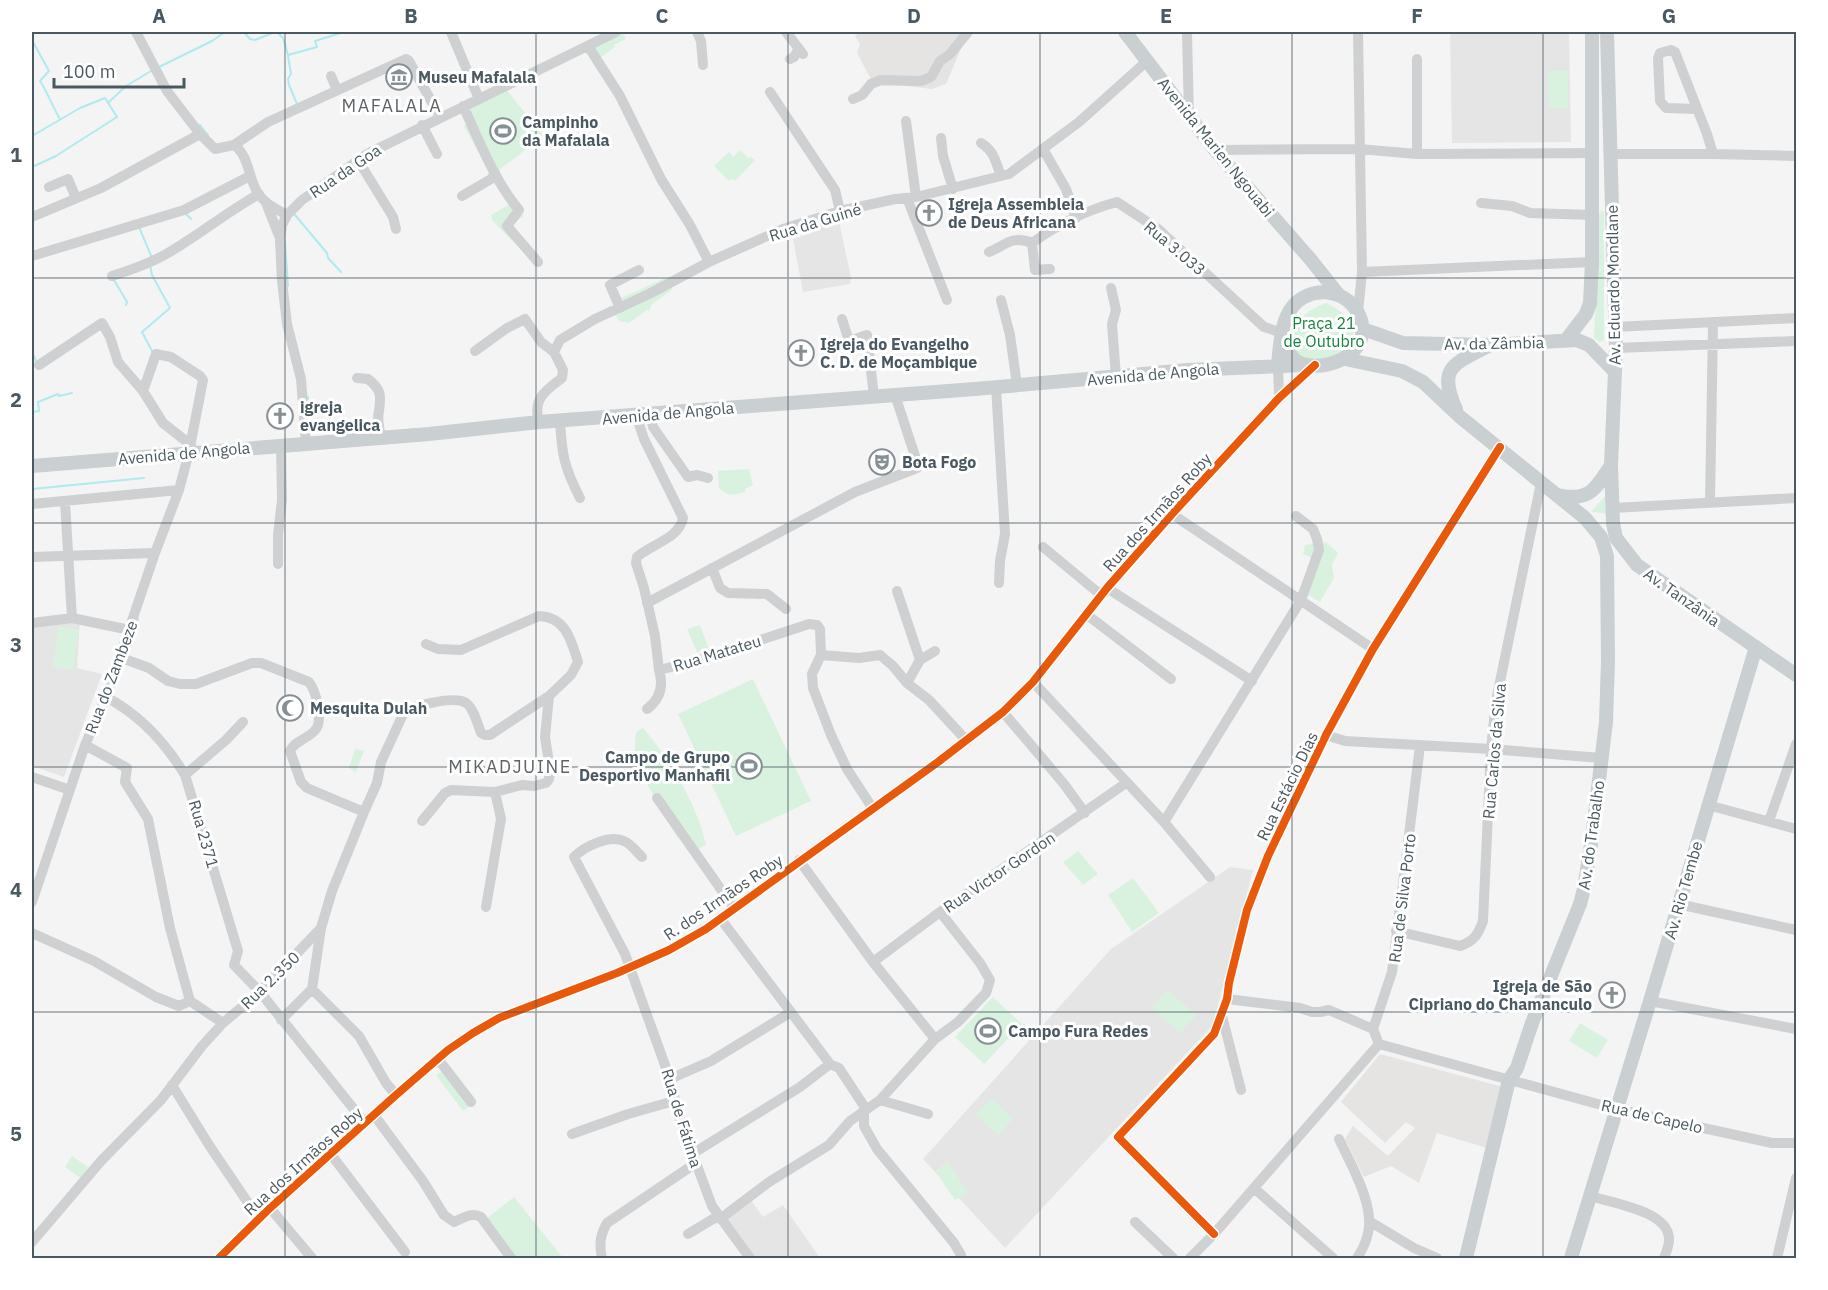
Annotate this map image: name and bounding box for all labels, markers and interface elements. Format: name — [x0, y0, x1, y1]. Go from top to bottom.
text: A — [152, 2, 166, 29]
text: B — [404, 2, 418, 29]
text: C — [655, 2, 669, 29]
text: D — [907, 2, 921, 29]
text: E — [1160, 2, 1172, 29]
text: F — [1411, 2, 1423, 29]
text: G — [1662, 2, 1676, 29]
scale bar — [54, 51, 184, 89]
text: 100 m — [63, 60, 115, 83]
museum icon: Museu Mafalala — [384, 62, 414, 92]
place label: Museu Mafalala — [418, 67, 536, 87]
street label: Avenida Marien Ngouabi — [1154, 73, 1278, 221]
district label: MAFALALA — [342, 94, 442, 117]
place label: Campinho da Mafalala — [522, 112, 610, 150]
sports icon: Campinho da Mafalala — [488, 116, 518, 146]
street label: Rua da Goa — [305, 140, 385, 202]
text: 1 — [10, 141, 22, 168]
place label: Igreja Assembleia de Deus Africana — [948, 194, 1084, 232]
street label: Rua da Guiné — [766, 198, 864, 246]
church icon: Igreja Assembleia de Deus Africana — [914, 198, 944, 228]
street label: Av. Eduardo Mondlane — [1602, 205, 1624, 365]
street label: Rua 3.033 — [1140, 216, 1210, 280]
park label: Praça 21 de Outubro — [1284, 313, 1365, 351]
street label: Av. da Zâmbia — [1444, 332, 1545, 354]
place label: Igreja do Evangelho C. D. de Moçambique — [820, 334, 977, 372]
church icon: Igreja do Evangelho C. D. de Moçambique — [786, 338, 816, 368]
street label: Avenida de Angola — [1086, 358, 1220, 390]
text: 2 — [10, 386, 22, 413]
place label: igreja evangelica — [300, 397, 380, 435]
street label: Avenida de Angola — [601, 397, 735, 429]
church icon: igreja evangelica — [265, 401, 295, 431]
street label: Avenida de Angola — [117, 437, 251, 469]
theatre icon: Bota Fogo — [867, 447, 897, 477]
street label: Rua dos Irmãos Roby — [1098, 448, 1216, 576]
place label: Bota Fogo — [902, 452, 976, 472]
street label: Av. Tanzânia — [1640, 563, 1724, 631]
street label: Rua do Zambeze — [80, 617, 142, 736]
street label: Rua Matateu — [671, 630, 763, 676]
text: 3 — [10, 631, 22, 658]
street label: Rua Carlos da Silva — [1478, 682, 1510, 820]
mosque icon: Mesquita Dulah — [275, 693, 305, 723]
place label: Mesquita Dulah — [310, 698, 427, 718]
street label: Rua Estácio Dias — [1252, 728, 1322, 844]
place label: Campo de Grupo Desportivo Manhafil — [579, 747, 730, 785]
sports icon: Campo de Grupo Desportivo Manhafil — [734, 751, 764, 781]
district label: MIKADJUINE — [448, 755, 572, 778]
street label: Av. do Trabalho — [1573, 779, 1609, 891]
street label: Rua 2371 — [185, 798, 223, 870]
street label: Rua Victor Gordon — [939, 827, 1059, 917]
street label: Rua de Silva Porto — [1384, 832, 1420, 964]
street label: Av. Rio Tembe — [1659, 838, 1707, 941]
street label: R. dos Irmãos Roby — [660, 850, 786, 944]
text: 4 — [10, 876, 22, 903]
street label: Rua 2.350 — [236, 947, 304, 1013]
place label: Igreja de São Cipriano do Chamanculo — [1409, 976, 1592, 1014]
church icon: Igreja de São Cipriano do Chamanculo — [1597, 980, 1627, 1010]
sports icon: Campo Fura Redes — [973, 1016, 1003, 1046]
place label: Campo Fura Redes — [1008, 1021, 1148, 1041]
street label: Rua de Fátima — [657, 1066, 707, 1170]
street label: Rua de Capelo — [1599, 1095, 1705, 1137]
street label: Rua dos Irmãos Roby — [239, 1102, 367, 1220]
text: 5 — [10, 1120, 22, 1147]

